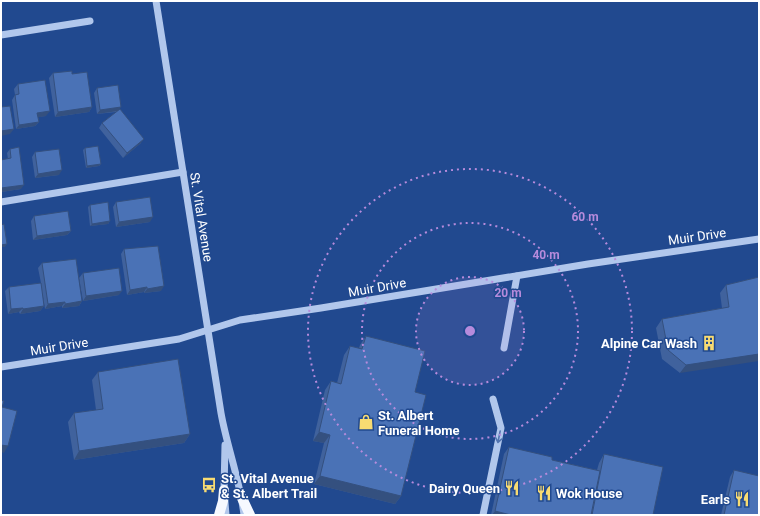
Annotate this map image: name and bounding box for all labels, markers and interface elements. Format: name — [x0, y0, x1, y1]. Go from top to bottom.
street label: St. Vital Avenue — [187, 171, 216, 263]
text: 60 m — [571, 210, 599, 224]
street label: Muir Drive — [667, 225, 727, 248]
text: 40 m — [532, 248, 560, 262]
street label: Muir Drive — [347, 275, 407, 300]
text: 20 m — [494, 286, 522, 300]
centre of rings — [463, 324, 477, 338]
street label: Muir Drive — [29, 334, 89, 358]
building icon: Alpine Car Wash — [700, 334, 718, 352]
place label: Alpine Car Wash — [601, 336, 697, 351]
place label: St. Albert Funeral Home — [378, 408, 460, 438]
shop icon: St. Albert Funeral Home — [357, 413, 375, 431]
one-way arrow — [494, 430, 502, 443]
place label: St. Vital Avenue & St. Albert Trail — [221, 471, 317, 501]
bus stop icon: St. Vital Avenue & St. Albert Trail — [200, 476, 218, 494]
restaurant icon: Dairy Queen — [503, 479, 521, 497]
place label: Dairy Queen — [429, 481, 500, 496]
restaurant icon: Wok House — [535, 484, 553, 502]
place label: Wok House — [556, 486, 622, 501]
restaurant icon: Earls — [733, 490, 751, 508]
place label: Earls — [701, 492, 730, 507]

